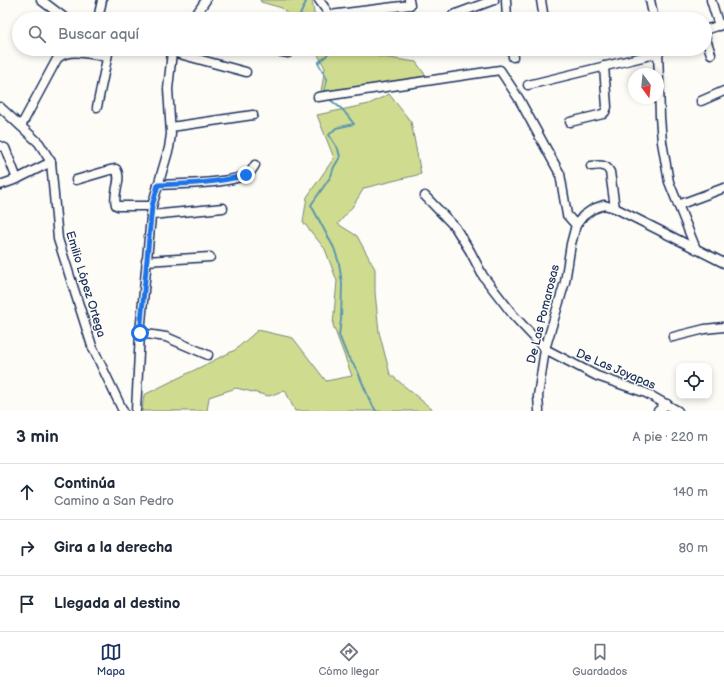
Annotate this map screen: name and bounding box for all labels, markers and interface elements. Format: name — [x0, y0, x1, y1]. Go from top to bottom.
search box — [12, 12, 712, 56]
icon: search — [26, 23, 48, 45]
text: Buscar aquí — [58, 25, 139, 44]
north arrow — [628, 68, 664, 104]
route end — [237, 166, 255, 184]
street label: Emilio López Ortega — [62, 229, 109, 339]
street label: De Las Pomarosas — [524, 263, 563, 365]
route start — [131, 324, 149, 342]
street label: De Las Joyapas — [574, 346, 658, 393]
map controls — [676, 363, 712, 399]
button: locate — [676, 363, 712, 399]
text: 3 min — [16, 427, 59, 447]
text: A pie · 220 m — [633, 429, 708, 445]
text: Continúa — [54, 474, 115, 493]
icon: ahead — [16, 481, 38, 503]
text: 140 m — [673, 484, 708, 500]
text: Camino a San Pedro — [54, 493, 174, 509]
icon: right — [16, 537, 38, 559]
text: Gira a la derecha — [54, 538, 173, 557]
text: 80 m — [679, 540, 708, 556]
icon: arrive — [16, 593, 38, 615]
text: Llegada al destino — [54, 594, 180, 613]
tab: Mapa — [97, 641, 125, 678]
tab: Cómo llegar — [319, 641, 379, 678]
tab: Guardados — [572, 641, 627, 678]

